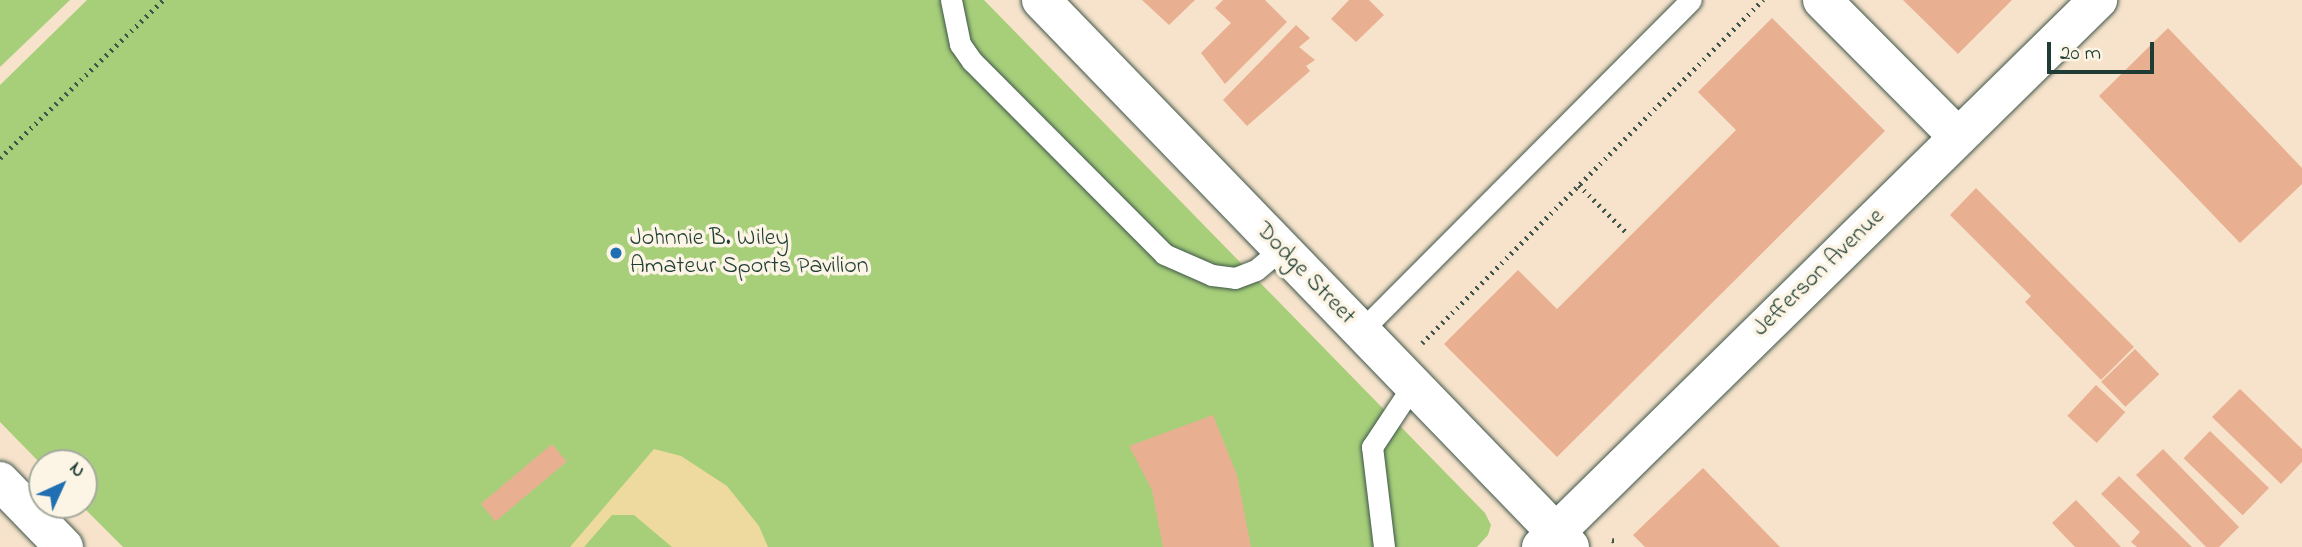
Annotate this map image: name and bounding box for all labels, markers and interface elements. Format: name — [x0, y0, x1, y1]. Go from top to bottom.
scale bar — [2050, 28, 2157, 72]
text: 20 m — [2060, 39, 2101, 69]
street label: Jefferson Avenue — [1747, 203, 1891, 343]
street label: Dodge Street — [1249, 217, 1361, 331]
place label: Johnnie B. Wiley Amateur Sports Pavilion — [630, 225, 869, 281]
marker: Johnnie B. Wiley Amateur Sports Pavilion — [608, 245, 624, 261]
north arrow — [28, 449, 98, 519]
text: N — [63, 456, 91, 484]

